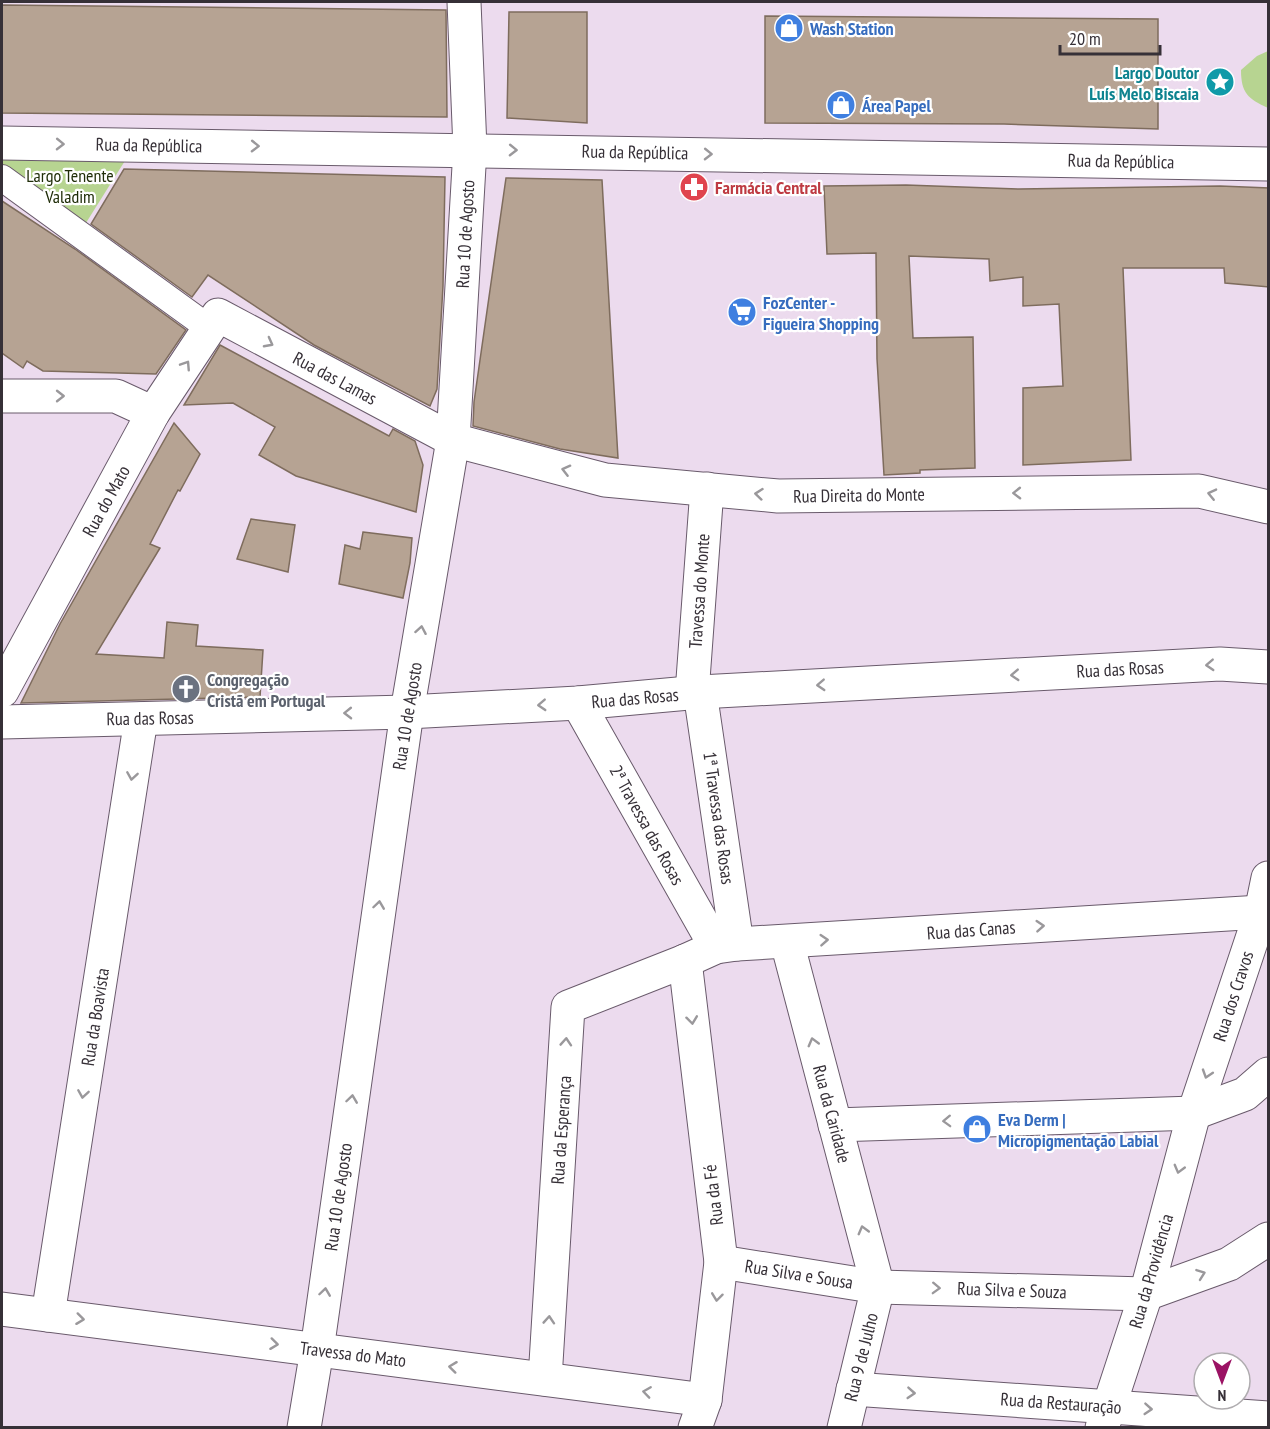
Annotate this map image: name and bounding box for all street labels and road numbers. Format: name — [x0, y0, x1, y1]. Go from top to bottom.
street label: Rua da República — [95, 133, 203, 157]
street label: Rua da República — [581, 140, 689, 164]
street label: Rua da República — [1067, 149, 1175, 173]
street label: Rua 10 de Agosto — [451, 179, 479, 289]
street label: Rua das Lamas — [289, 346, 381, 410]
street label: Rua do Mato — [77, 461, 135, 541]
street label: Rua Direita do Monte — [793, 482, 925, 508]
street label: Travessa do Monte — [684, 533, 714, 649]
street label: Rua das Rosas — [1076, 655, 1164, 683]
street label: Rua 10 de Agosto — [387, 660, 427, 771]
street label: Rua das Rosas — [590, 683, 680, 713]
street label: Rua das Rosas — [106, 706, 194, 730]
street label: 1ª Travessa das Rosas — [698, 750, 740, 886]
street label: 2ª Travessa das Rosas — [605, 761, 689, 889]
street label: Rua das Canas — [926, 915, 1016, 945]
street label: Rua dos Cravos — [1208, 948, 1258, 1044]
street label: Rua da Boavista — [76, 966, 114, 1068]
street label: Rua da Caridade — [808, 1062, 856, 1166]
street label: Rua da Esperança — [546, 1075, 576, 1185]
street label: Rua 10 de Agosto — [319, 1141, 357, 1252]
street label: Rua da Fé — [698, 1163, 728, 1227]
street label: Rua da Providência — [1124, 1211, 1178, 1331]
street label: Rua Silva e Sousa — [743, 1254, 855, 1294]
street label: Rua Silva e Souza — [957, 1277, 1067, 1303]
street label: Rua 9 de Julho — [839, 1310, 883, 1404]
street label: Travessa do Mato — [299, 1336, 408, 1372]
street label: Rua da Restauração — [1000, 1387, 1122, 1419]

